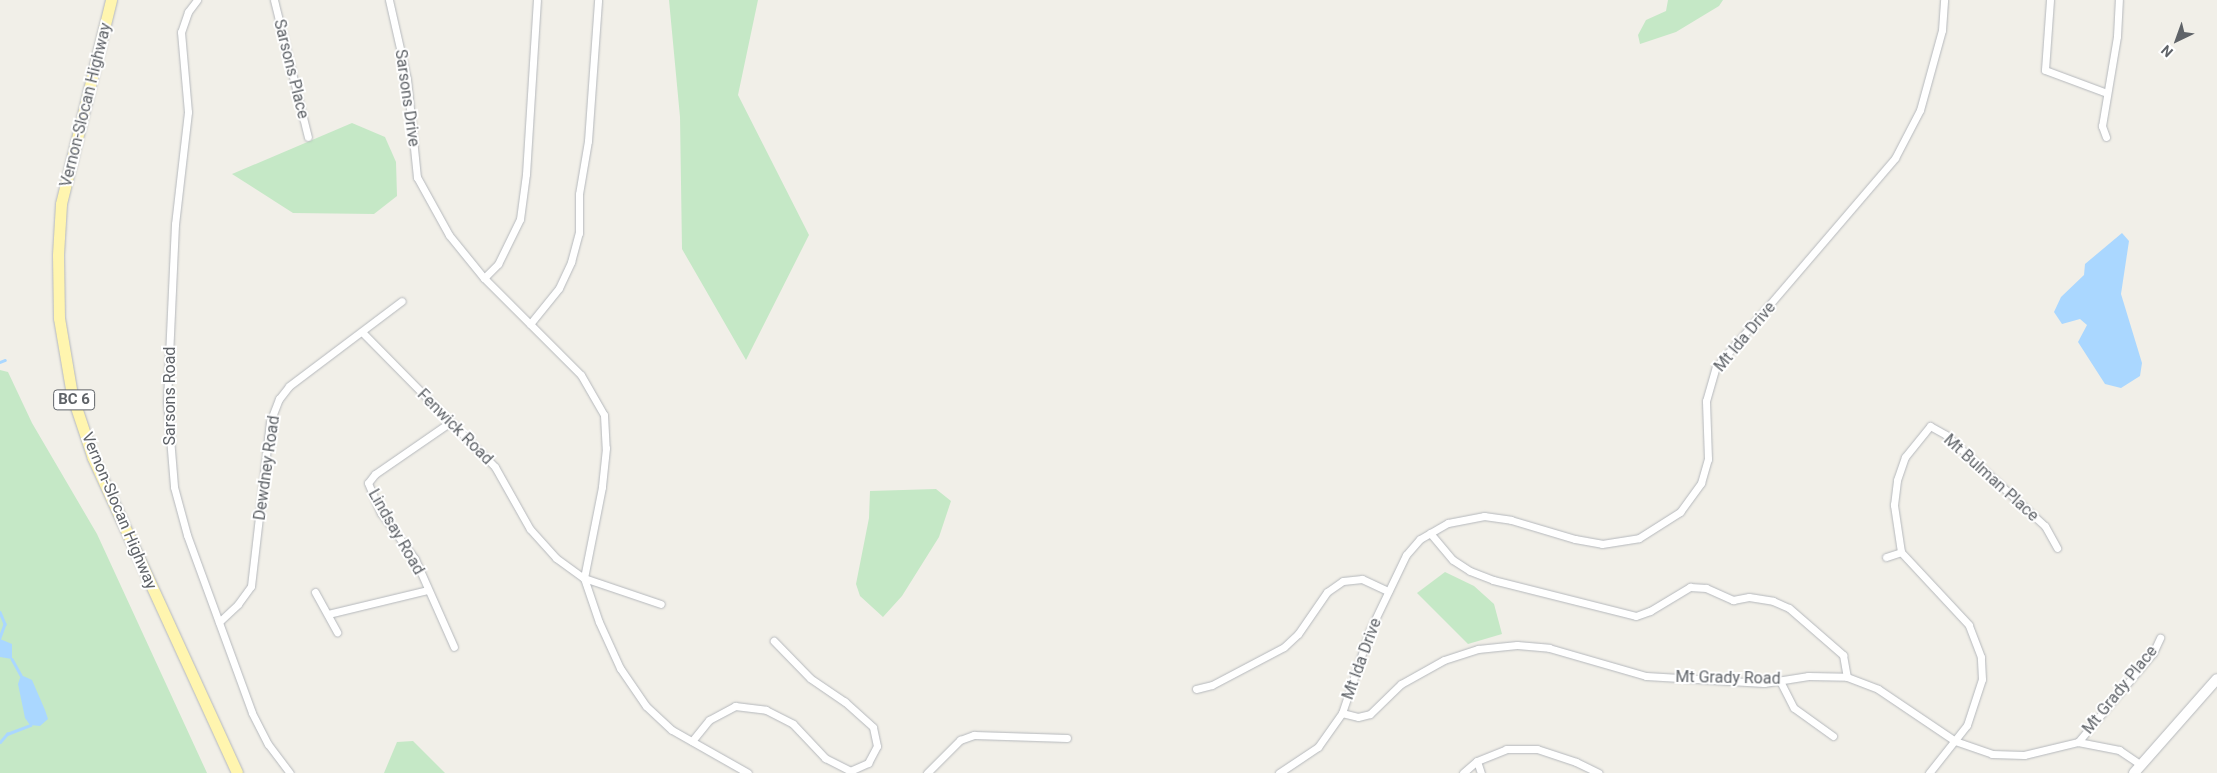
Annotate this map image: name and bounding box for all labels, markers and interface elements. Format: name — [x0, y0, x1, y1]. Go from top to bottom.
north arrow — [2152, 15, 2202, 65]
street label: Sarsons Place — [269, 17, 313, 121]
street label: Vernon-Slocan Highway — [56, 21, 116, 189]
text: N — [2158, 42, 2176, 60]
street label: Sarsons Drive — [391, 48, 423, 148]
street label: Mt Ida Drive — [1710, 298, 1780, 376]
street label: Sarsons Road — [160, 347, 180, 445]
street label: Fenwick Road — [413, 385, 497, 469]
road number: BC 6 — [53, 388, 95, 412]
street label: Dewdney Road — [250, 414, 284, 522]
street label: Vernon-Slocan Highway — [77, 430, 161, 592]
street label: Mt Bulman Place — [1940, 430, 2042, 526]
street label: Lindsay Road — [364, 486, 428, 578]
street label: Mt Ida Drive — [1338, 616, 1386, 702]
street label: Mt Grady Place — [2079, 642, 2161, 738]
street label: Mt Grady Road — [1675, 667, 1781, 689]

